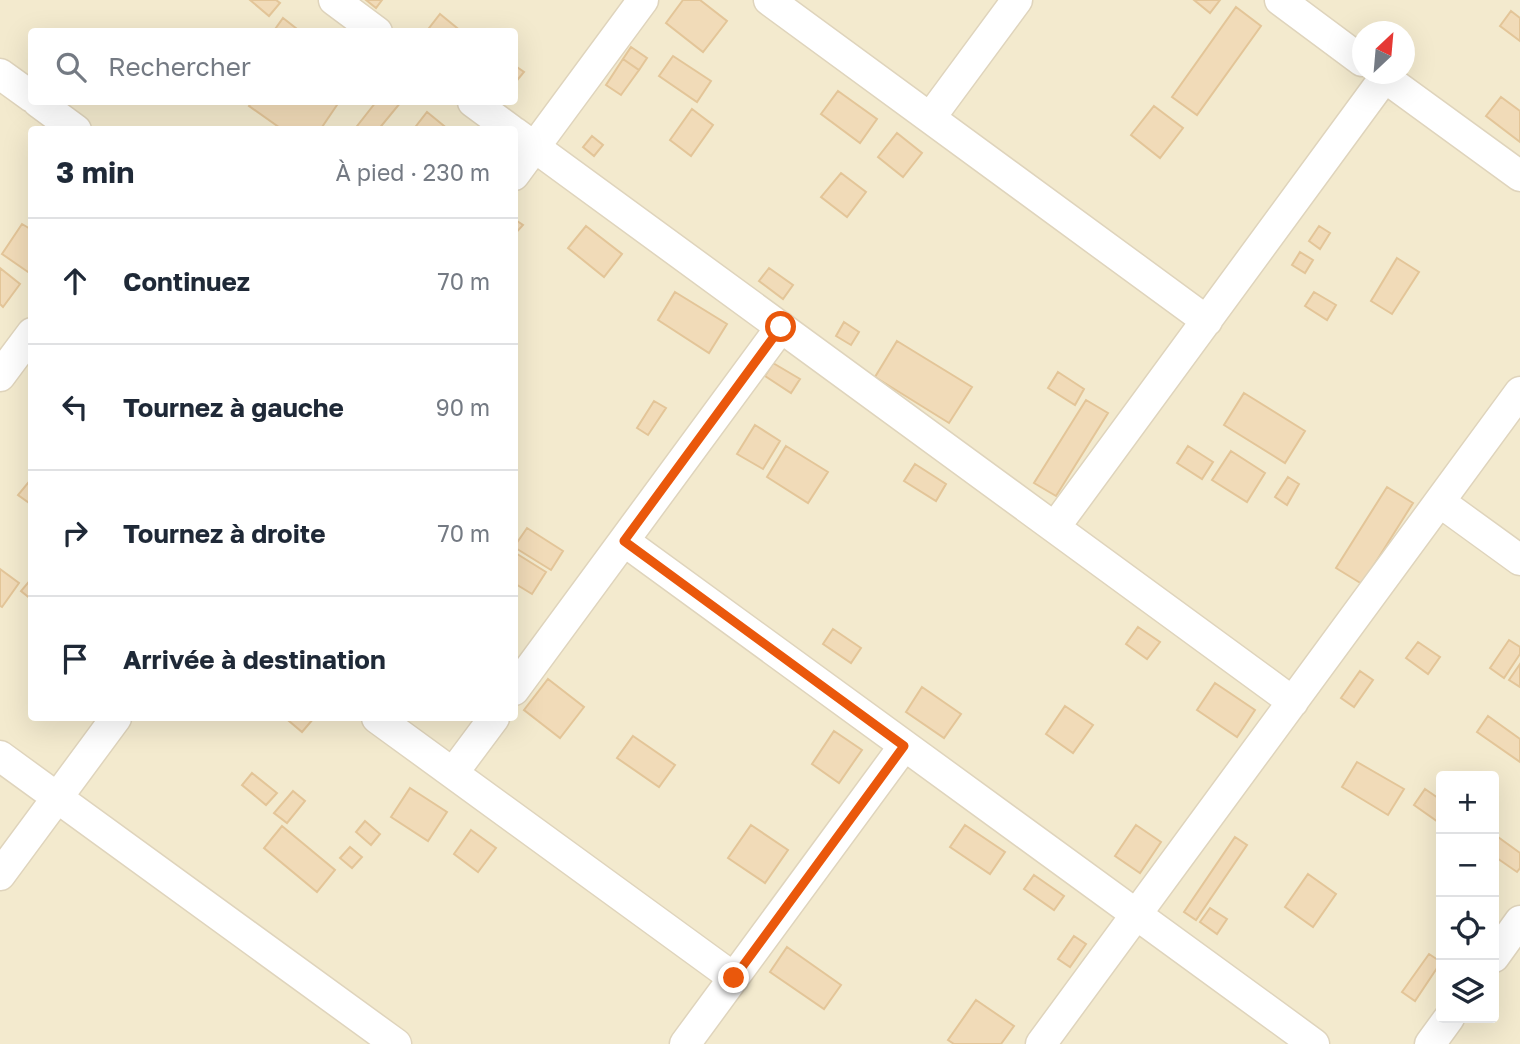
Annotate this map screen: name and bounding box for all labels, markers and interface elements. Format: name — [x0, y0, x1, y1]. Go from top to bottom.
north arrow — [1352, 21, 1415, 84]
search box — [28, 28, 518, 105]
icon: search — [52, 48, 90, 86]
text: Rechercher — [108, 51, 251, 82]
text: 3 min — [56, 154, 134, 190]
text: À pied · 230 m — [335, 158, 490, 186]
icon: ahead — [56, 262, 94, 300]
text: Continuez — [123, 266, 250, 297]
text: 70 m — [437, 267, 490, 295]
route start — [765, 311, 796, 342]
icon: left — [56, 388, 94, 426]
text: Tournez à gauche — [123, 392, 344, 423]
text: 90 m — [436, 393, 490, 421]
icon: right — [56, 514, 94, 552]
text: Tournez à droite — [123, 518, 326, 549]
text: 70 m — [437, 519, 490, 547]
icon: arrive — [56, 640, 94, 678]
text: Arrivée à destination — [123, 644, 386, 675]
map controls — [1436, 771, 1499, 1023]
button: + — [1436, 771, 1499, 834]
button: − — [1436, 834, 1499, 897]
button: locate — [1436, 897, 1499, 960]
button: layers — [1436, 960, 1499, 1023]
route end — [718, 962, 749, 993]

